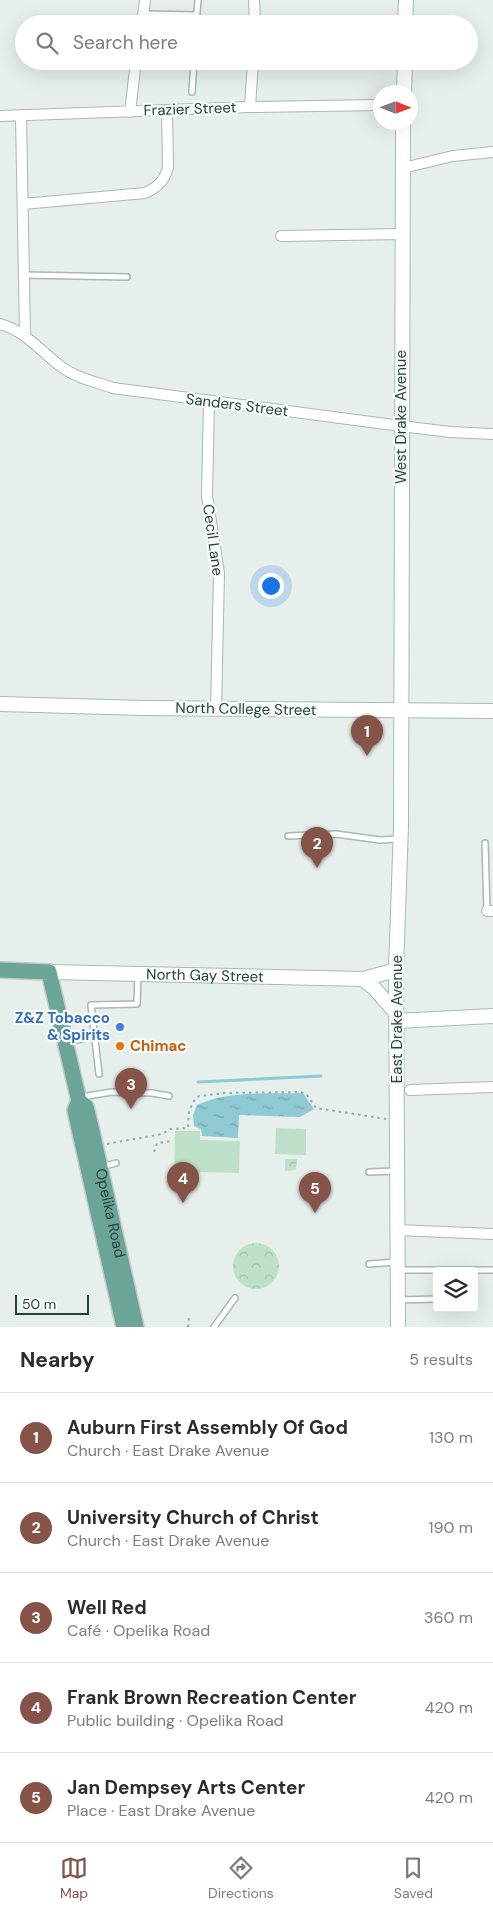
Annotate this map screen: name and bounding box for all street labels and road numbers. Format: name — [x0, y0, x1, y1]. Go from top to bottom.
street label: Frazier Street — [143, 97, 237, 121]
street label: West Drake Avenue — [391, 350, 411, 484]
street label: Sanders Street — [185, 389, 289, 421]
street label: Cecil Lane — [198, 503, 228, 577]
street label: North College Street — [175, 698, 317, 720]
street label: East Drake Avenue — [387, 955, 407, 1083]
street label: North Gay Street — [146, 964, 264, 987]
street label: Opelika Road — [91, 1166, 130, 1260]

